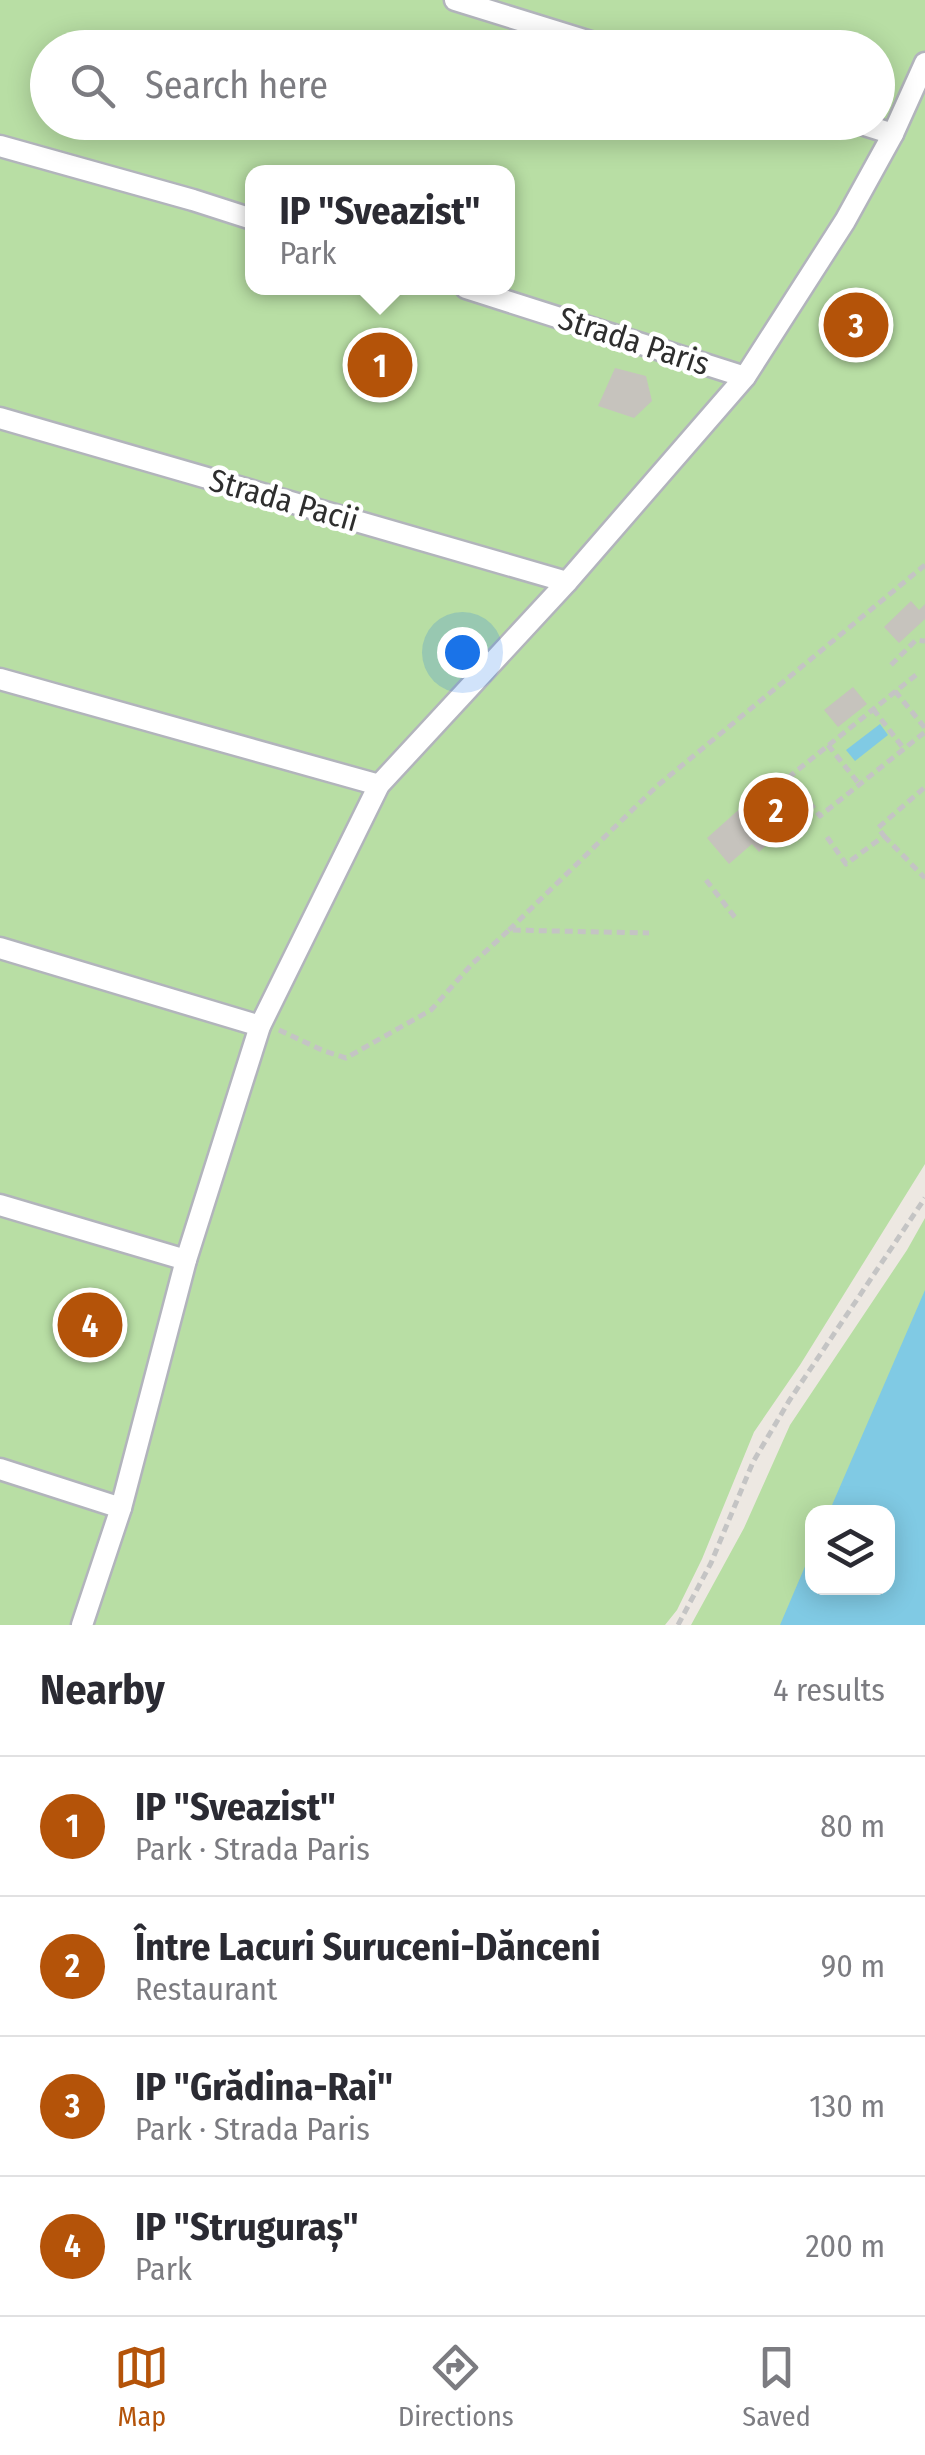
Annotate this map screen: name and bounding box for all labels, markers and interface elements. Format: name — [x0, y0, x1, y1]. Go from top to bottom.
search box — [30, 30, 895, 140]
icon: search — [65, 58, 120, 113]
text: Search here — [145, 62, 328, 108]
popup — [245, 165, 515, 295]
text: IP "Sveazist" — [279, 188, 481, 234]
text: Park — [279, 234, 336, 272]
pin: 3 — [824, 288, 888, 362]
street label: Strada Paris — [554, 299, 714, 383]
pin: 1 — [348, 328, 412, 402]
street label: Strada Pacii — [205, 461, 363, 539]
your location — [437, 627, 488, 678]
pin: 2 — [744, 772, 808, 848]
pin: 4 — [58, 1288, 122, 1362]
map controls — [805, 1505, 895, 1595]
button: layers — [805, 1505, 895, 1595]
text: Nearby — [40, 1665, 165, 1715]
text: 4 results — [773, 1671, 885, 1709]
text: IP "Sveazist" — [135, 1784, 336, 1830]
text: 1 — [66, 1807, 79, 1845]
text: 80 m — [820, 1807, 885, 1845]
text: Park · Strada Paris — [135, 1830, 370, 1868]
text: Între Lacuri Suruceni-Dănceni — [135, 1924, 601, 1970]
text: 2 — [65, 1947, 80, 1985]
text: 90 m — [821, 1947, 885, 1985]
text: Restaurant — [135, 1970, 277, 2008]
text: IP "Grădina-Rai" — [135, 2064, 393, 2110]
text: 3 — [65, 2087, 80, 2125]
text: 130 m — [809, 2087, 885, 2125]
text: Park · Strada Paris — [135, 2110, 370, 2148]
text: IP "Struguraș" — [135, 2204, 359, 2250]
text: 4 — [64, 2227, 81, 2265]
text: 200 m — [805, 2227, 885, 2265]
text: Park — [135, 2250, 192, 2288]
tab: Map — [114, 2340, 169, 2433]
tab: Directions — [398, 2340, 514, 2433]
tab: Saved — [742, 2340, 811, 2433]

